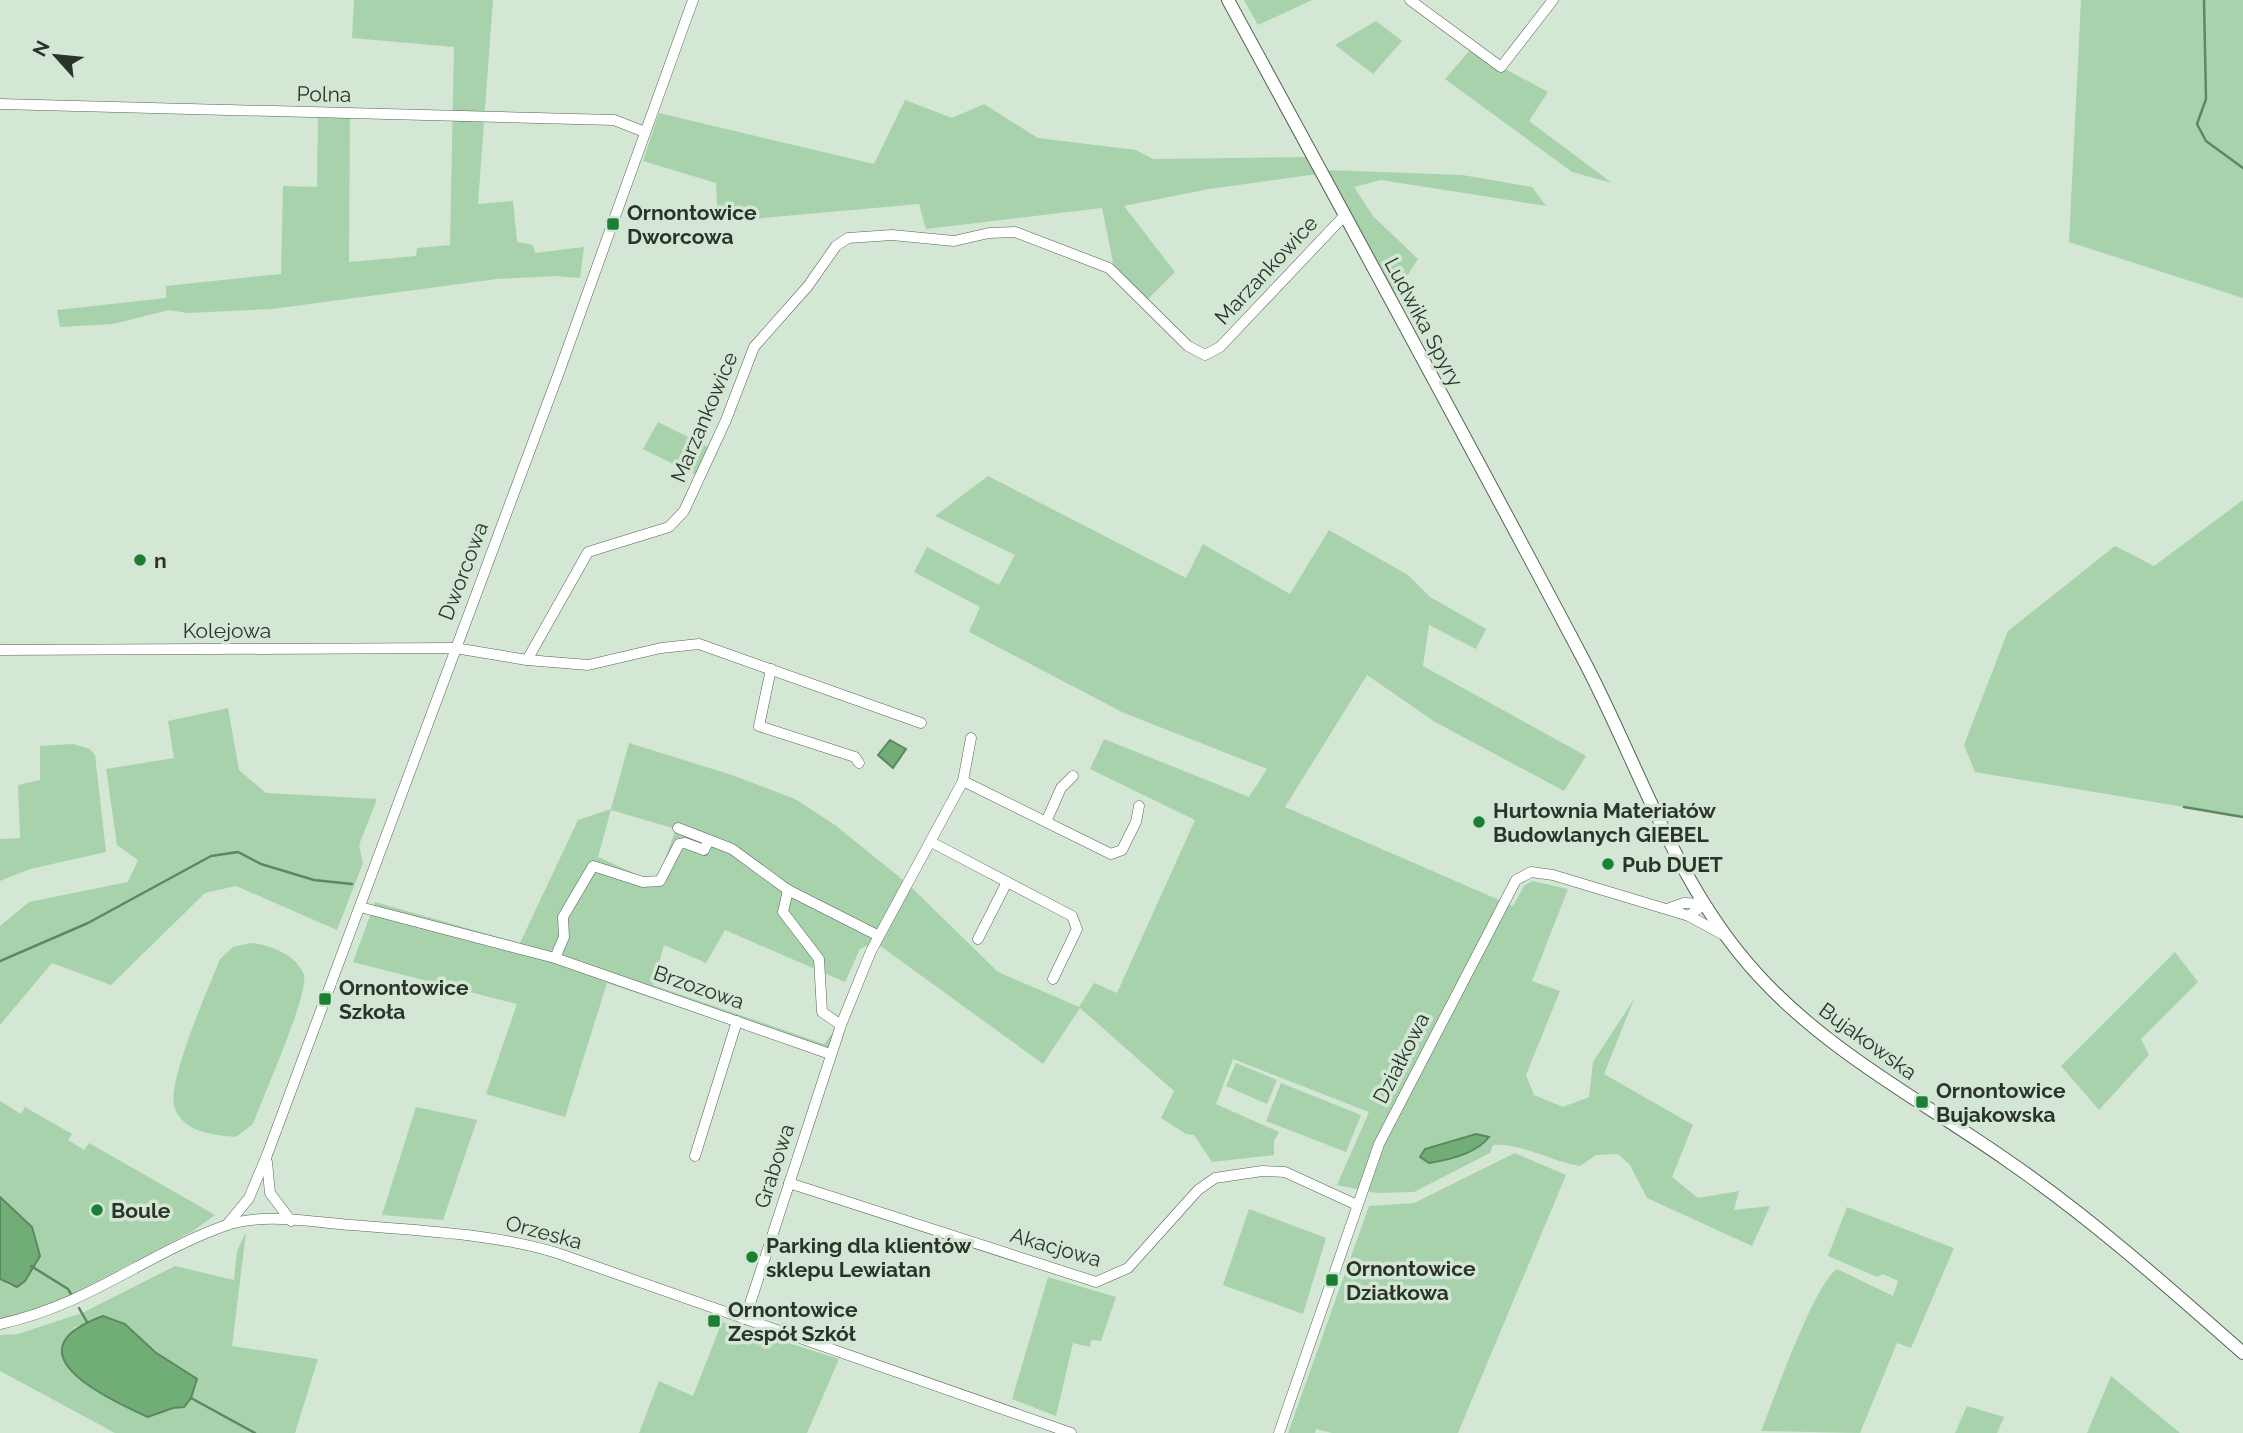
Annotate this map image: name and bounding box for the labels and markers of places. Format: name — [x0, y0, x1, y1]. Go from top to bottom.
place label: Ornontowice Dworcowa — [627, 200, 757, 249]
marker: Ornontowice Dworcowa — [605, 216, 621, 232]
place label: n — [154, 548, 167, 573]
marker: n — [132, 552, 148, 568]
place label: Hurtownia Materiałów Budowlanych GIEBEL — [1493, 798, 1716, 847]
marker: Hurtownia Materiałów Budowlanych GIEBEL — [1471, 814, 1487, 830]
place label: Pub DUET — [1622, 852, 1723, 877]
marker: Pub DUET — [1600, 856, 1616, 872]
place label: Ornontowice Szkoła — [339, 975, 469, 1024]
marker: Ornontowice Szkoła — [317, 991, 333, 1007]
place label: Ornontowice Bujakowska — [1936, 1078, 2066, 1127]
marker: Ornontowice Bujakowska — [1914, 1094, 1930, 1110]
place label: Boule — [111, 1198, 171, 1223]
marker: Boule — [89, 1202, 105, 1218]
place label: Parking dla klientów sklepu Lewiatan — [766, 1233, 972, 1282]
marker: Parking dla klientów sklepu Lewiatan — [744, 1249, 760, 1265]
place label: Ornontowice Działkowa — [1346, 1256, 1476, 1305]
marker: Ornontowice Działkowa — [1324, 1272, 1340, 1288]
place label: Ornontowice Zespół Szkół — [728, 1297, 858, 1346]
marker: Ornontowice Zespół Szkół — [706, 1313, 722, 1329]

